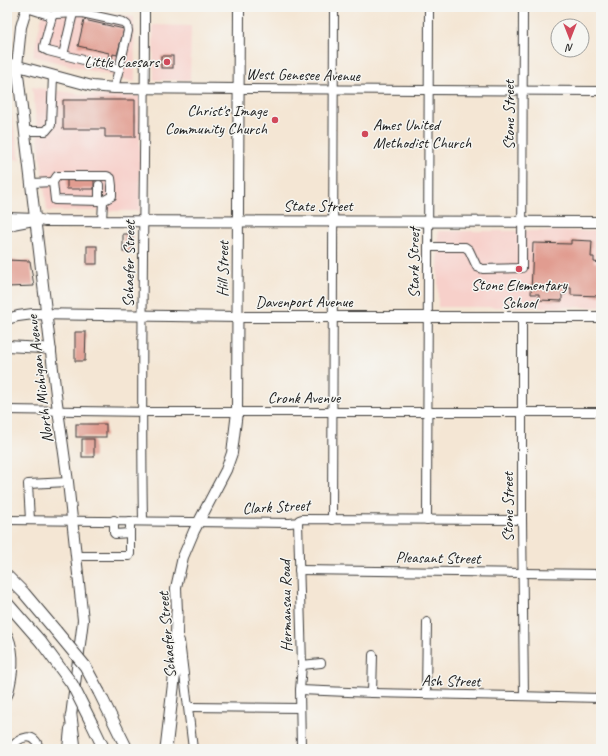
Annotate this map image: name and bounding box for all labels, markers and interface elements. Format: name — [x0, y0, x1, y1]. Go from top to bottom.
north arrow — [550, 18, 590, 58]
text: N — [564, 41, 573, 55]
place label: Little Caesars — [84, 52, 161, 72]
marker: Little Caesars — [162, 57, 172, 67]
street label: West Genesee Avenue — [246, 64, 362, 86]
street label: Stone Street — [499, 78, 519, 150]
place label: Christ's Image Community Church — [165, 101, 269, 139]
marker: Christ's Image Community Church — [270, 115, 280, 125]
place label: Ames United Methodist Church — [373, 115, 472, 153]
marker: Ames United Methodist Church — [360, 129, 370, 139]
street label: State Street — [283, 196, 354, 216]
street label: Schaefer Street — [118, 219, 140, 307]
street label: Stark Street — [404, 225, 424, 298]
street label: Hill Street — [213, 239, 234, 297]
marker: Stone Elementary School — [514, 264, 524, 274]
place label: Stone Elementary School — [471, 275, 569, 313]
street label: Davenport Avenue — [255, 292, 354, 312]
street label: North Michigan Avenue — [22, 312, 58, 444]
street label: Cronk Avenue — [268, 388, 342, 408]
street label: Stone Street — [498, 470, 518, 542]
street label: Clark Street — [242, 495, 313, 519]
street label: Pleasant Street — [395, 547, 482, 569]
street label: Hermansau Road — [275, 557, 297, 652]
street label: Schaefer Street — [153, 589, 181, 679]
street label: Ash Street — [421, 670, 482, 692]

